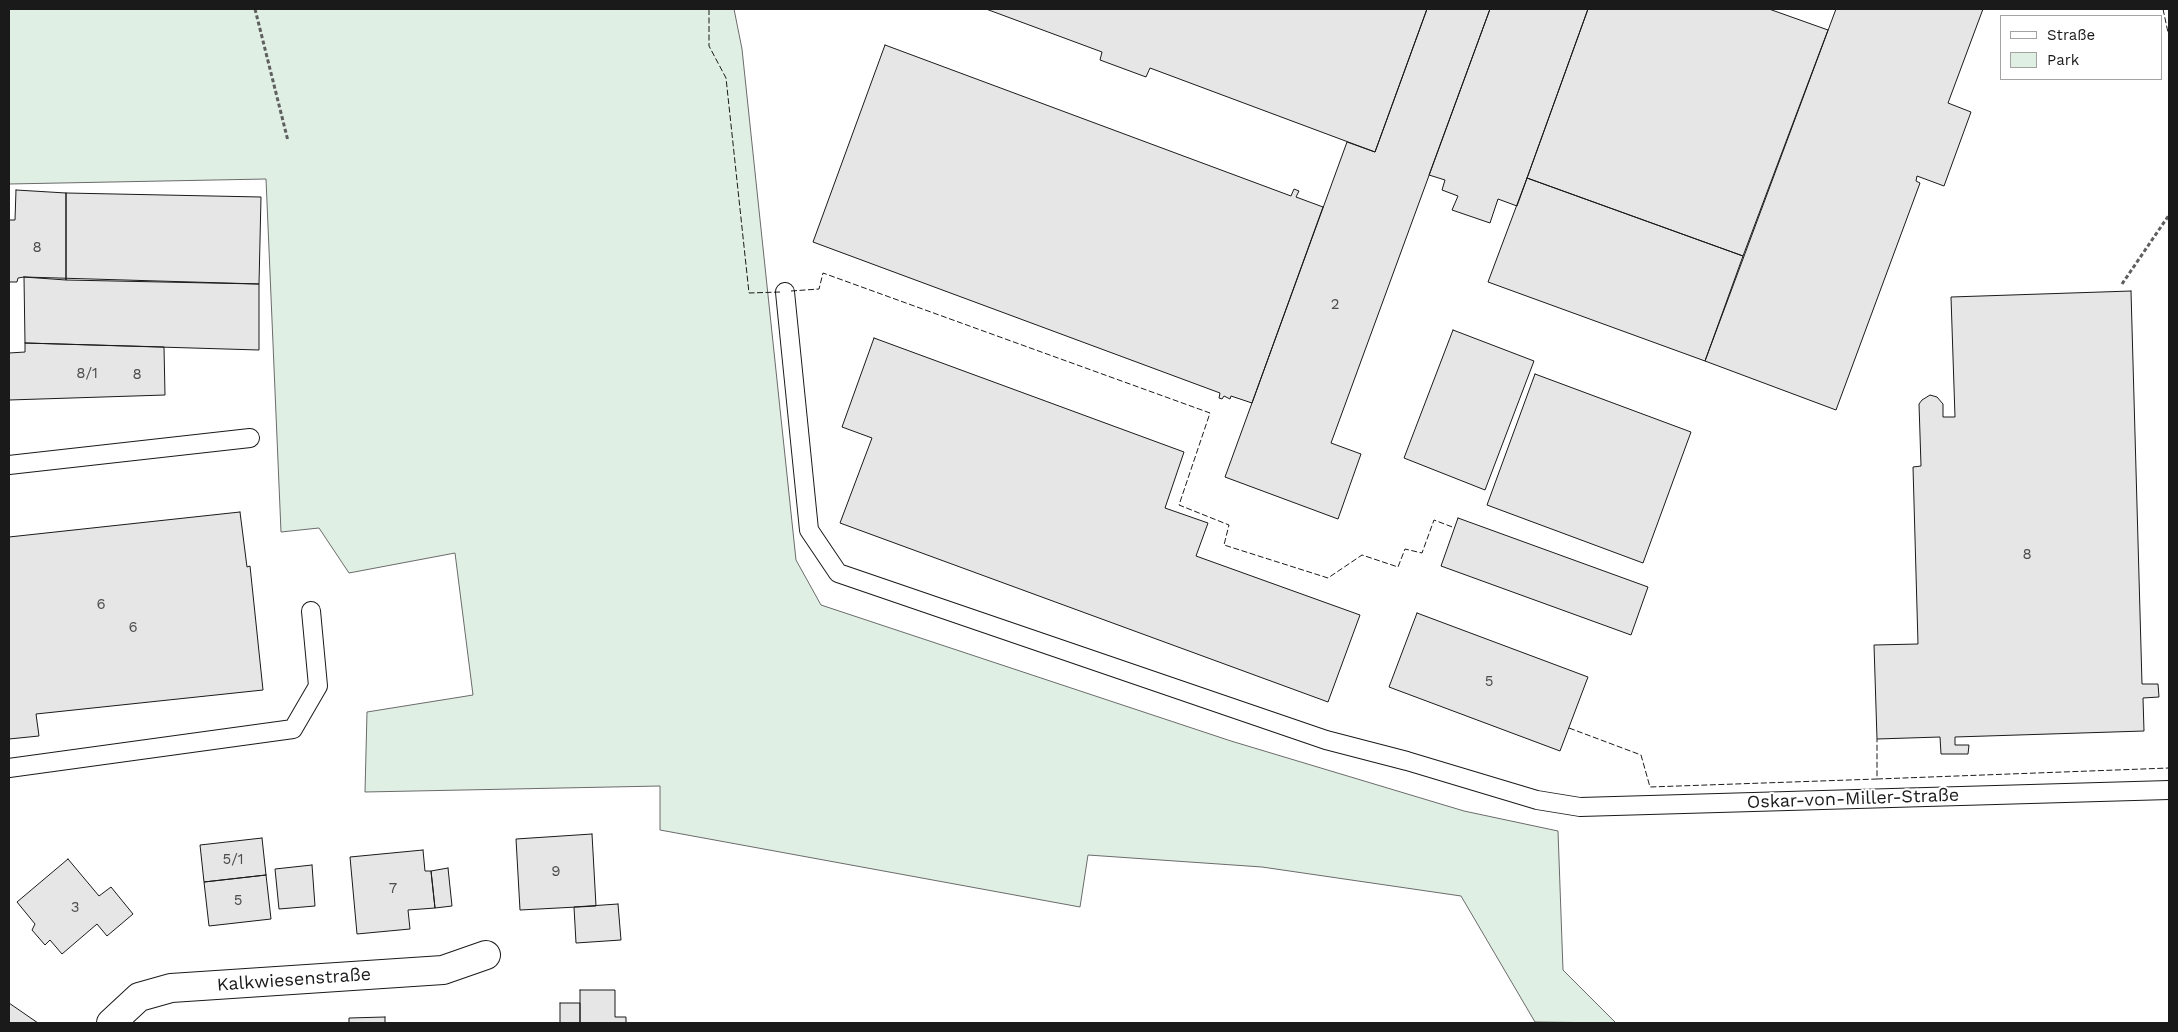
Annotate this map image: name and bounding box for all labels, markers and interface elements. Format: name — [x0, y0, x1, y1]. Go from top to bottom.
legend — [2000, 15, 2163, 80]
text: Straße — [2047, 26, 2095, 44]
text: Park — [2047, 51, 2079, 69]
house number: 8 — [32, 239, 42, 257]
house number: 2 — [1331, 296, 1339, 314]
house number: 8/1 — [76, 365, 98, 383]
house number: 8 — [132, 366, 142, 384]
house number: 8 — [2022, 546, 2032, 564]
house number: 6 — [96, 596, 106, 614]
house number: 6 — [128, 619, 138, 637]
house number: 5 — [1485, 673, 1493, 691]
street label: Oskar-von-Miller-Straße — [1746, 784, 1960, 814]
house number: 5/1 — [222, 851, 244, 869]
house number: 9 — [551, 863, 561, 881]
house number: 7 — [389, 880, 397, 898]
house number: 5 — [234, 892, 242, 910]
house number: 3 — [71, 899, 79, 917]
street label: Kalkwiesenstraße — [216, 964, 372, 996]

